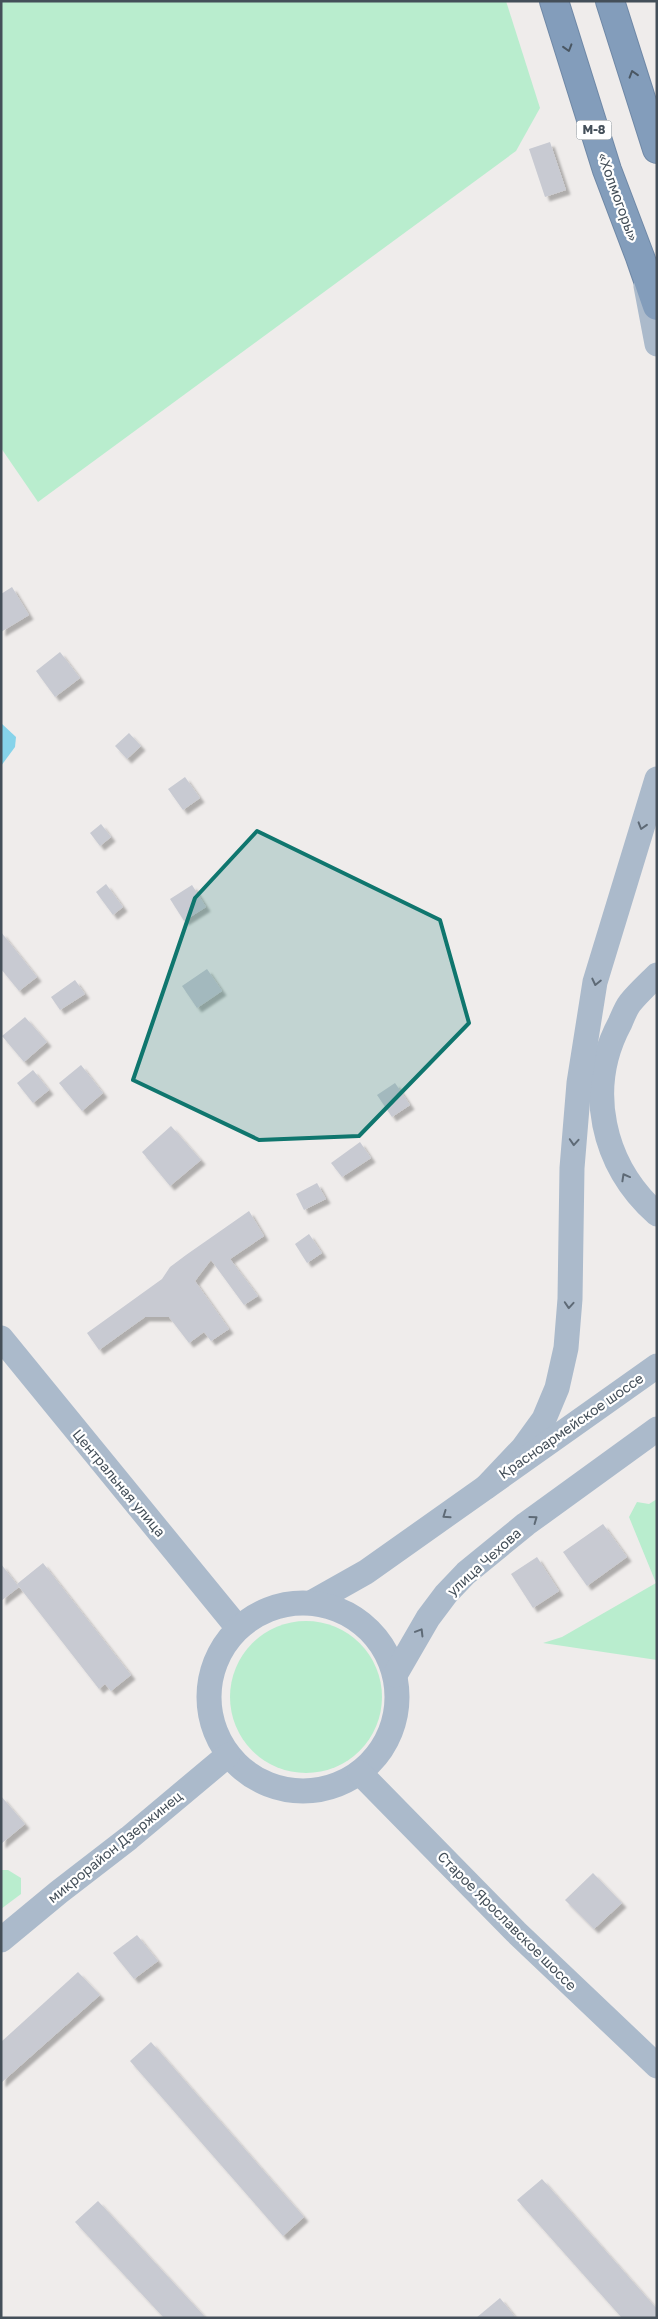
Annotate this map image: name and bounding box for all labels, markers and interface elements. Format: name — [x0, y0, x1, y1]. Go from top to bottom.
one-way arrow — [563, 43, 573, 51]
one-way arrow — [628, 70, 638, 78]
road number: М-8 — [576, 120, 612, 140]
street label: «Холмогоры» — [595, 150, 642, 244]
one-way arrow — [638, 821, 648, 830]
one-way arrow — [591, 977, 602, 986]
one-way arrow — [569, 1139, 580, 1147]
one-way arrow — [622, 1173, 632, 1182]
one-way arrow — [564, 1301, 575, 1309]
street label: Красноармейское шоссе — [495, 1369, 646, 1482]
street label: Центральная улица — [69, 1425, 169, 1540]
one-way arrow — [442, 1509, 452, 1518]
one-way arrow — [528, 1515, 537, 1525]
street label: улица Чехова — [443, 1524, 524, 1599]
one-way arrow — [413, 1629, 423, 1638]
street label: микрорайон Дзержинец — [44, 1787, 186, 1906]
street label: Старое Ярославское шоссе — [434, 1848, 580, 1994]

